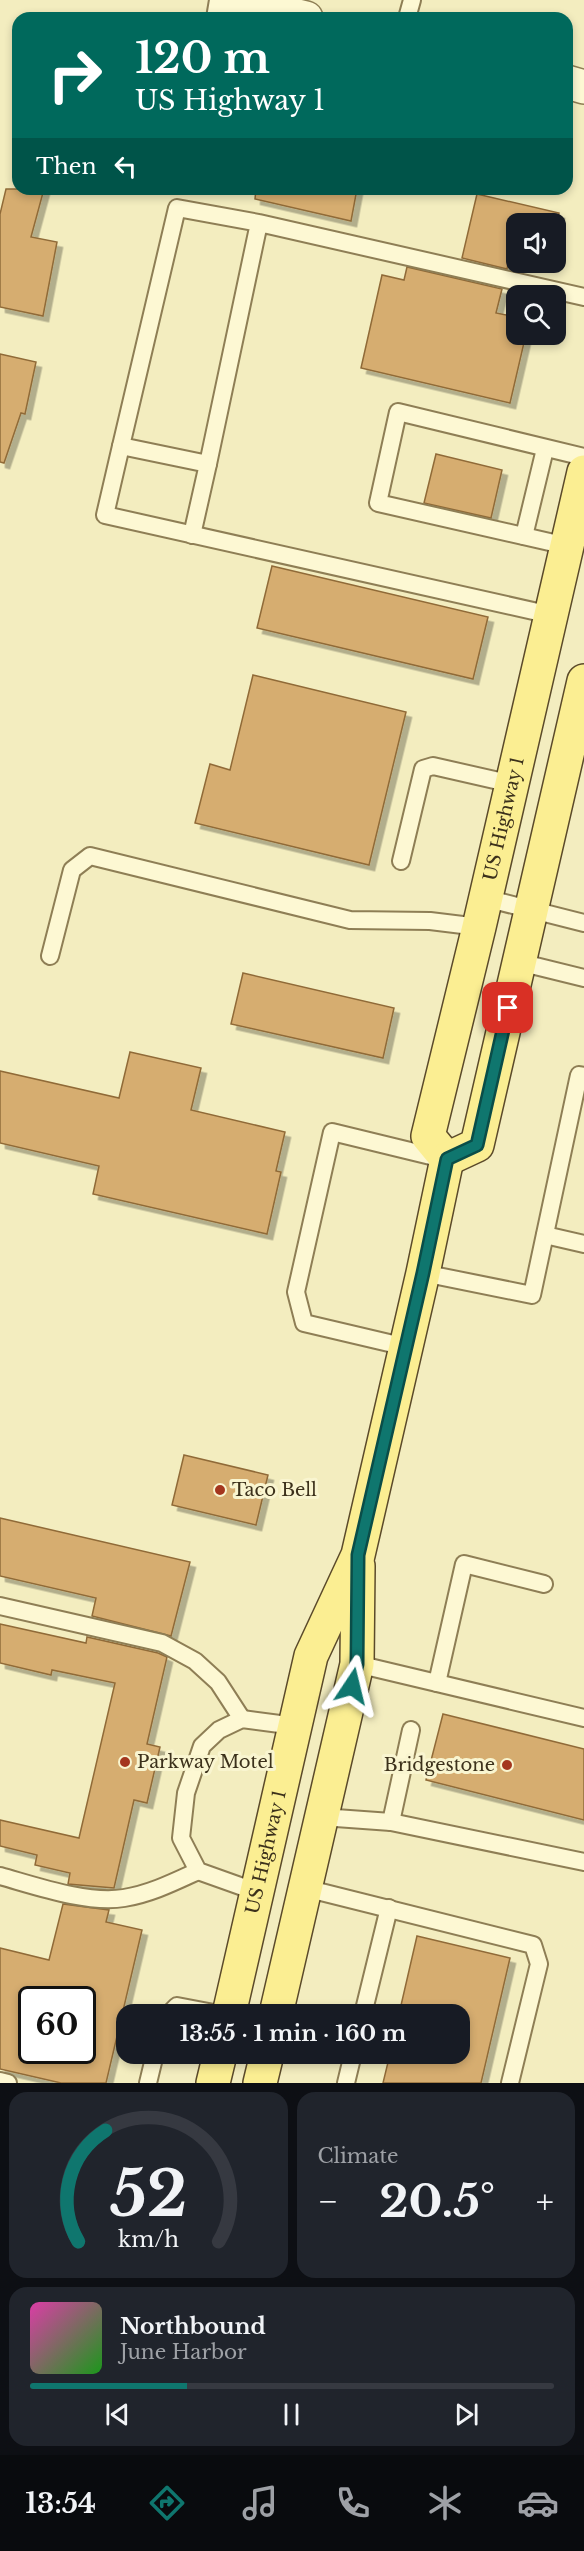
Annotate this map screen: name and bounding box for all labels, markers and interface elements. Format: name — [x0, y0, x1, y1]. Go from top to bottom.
text: 120 m — [135, 32, 270, 84]
icon: right — [36, 36, 114, 114]
text: US Highway 1 — [135, 84, 325, 117]
icon: left — [109, 150, 142, 183]
text: Then — [36, 153, 97, 180]
map controls — [506, 213, 566, 345]
button: sound — [506, 213, 566, 273]
button: search — [506, 285, 566, 345]
street label: US Highway 1 — [479, 755, 529, 883]
pin — [482, 982, 533, 1033]
icon: arrive — [491, 991, 524, 1024]
place label: Taco Bell — [232, 1479, 317, 1501]
marker: Taco Bell — [213, 1483, 227, 1497]
position arrow — [320, 1654, 384, 1718]
place label: Parkway Motel — [137, 1751, 274, 1773]
place label: Bridgestone — [384, 1754, 495, 1776]
marker: Parkway Motel — [118, 1755, 132, 1769]
marker: Bridgestone — [500, 1758, 514, 1772]
street label: US Highway 1 — [241, 1788, 291, 1916]
speed limit sign: 60 — [18, 1986, 96, 2064]
text: 13:55 · 1 min · 160 m — [180, 2020, 406, 2047]
text: Climate — [318, 2144, 398, 2168]
text: 52 — [109, 2155, 187, 2233]
text: 20.5° — [379, 2173, 495, 2229]
text: − — [318, 2181, 338, 2222]
text: + — [536, 2181, 554, 2222]
text: km/h — [118, 2226, 179, 2253]
text: Northbound — [120, 2313, 266, 2340]
text: June Harbor — [120, 2340, 247, 2364]
icon: previous — [101, 2398, 134, 2431]
icon: pause — [275, 2398, 308, 2431]
icon: next — [450, 2398, 483, 2431]
icon: directions — [146, 2482, 188, 2524]
icon: music — [239, 2482, 281, 2524]
icon: phone — [332, 2482, 374, 2524]
icon: climate — [424, 2482, 466, 2524]
icon: car — [517, 2482, 559, 2524]
text: 13:54 — [25, 2487, 96, 2520]

